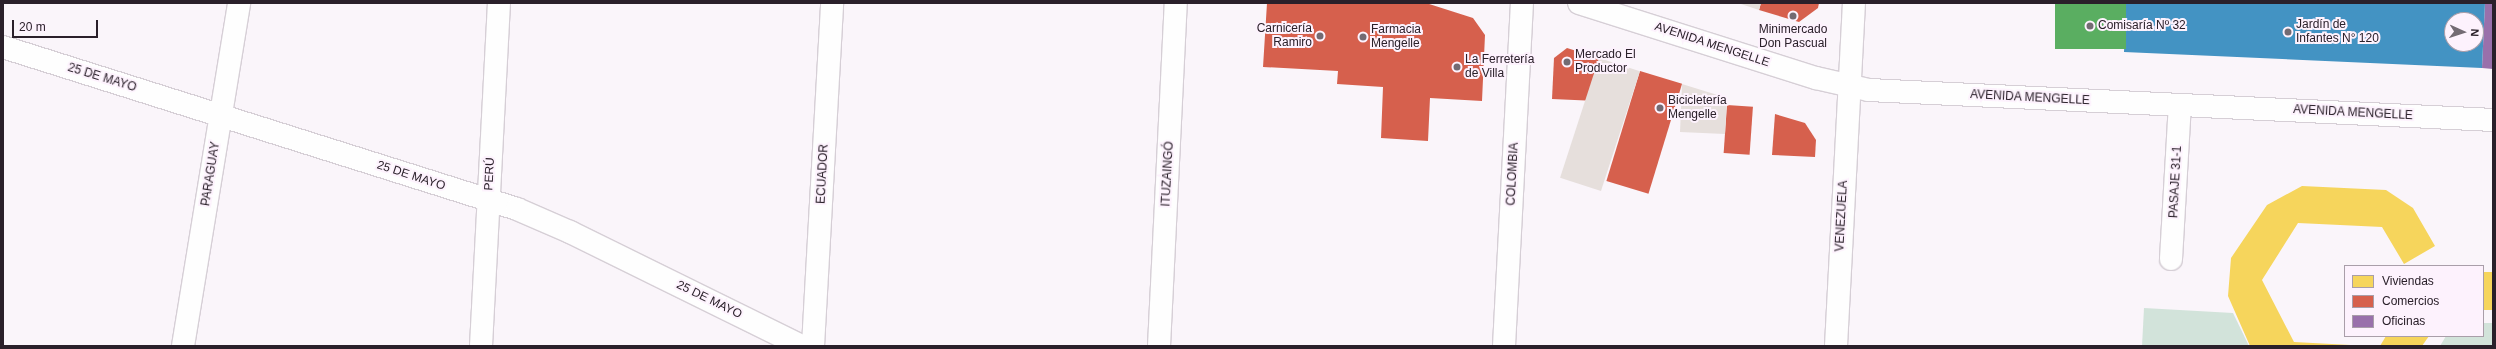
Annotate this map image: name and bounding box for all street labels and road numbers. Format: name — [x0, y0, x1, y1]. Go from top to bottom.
street label: AVENIDA MENGELLE — [1652, 20, 1772, 70]
street label: 25 DE MAYO — [66, 61, 138, 95]
street label: AVENIDA MENGELLE — [1969, 88, 2091, 108]
street label: AVENIDA MENGELLE — [2292, 103, 2414, 123]
street label: PARAGUAY — [199, 141, 223, 207]
street label: ITUZAINGÓ — [1159, 141, 1177, 207]
street label: COLOMBIA — [1504, 142, 1522, 206]
street label: ECUADOR — [814, 144, 832, 204]
street label: PASAJE 31-1 — [2167, 145, 2185, 219]
street label: PERÚ — [482, 157, 498, 191]
street label: 25 DE MAYO — [375, 158, 447, 194]
street label: VENEZUELA — [1833, 180, 1851, 252]
street label: 25 DE MAYO — [674, 278, 744, 322]

